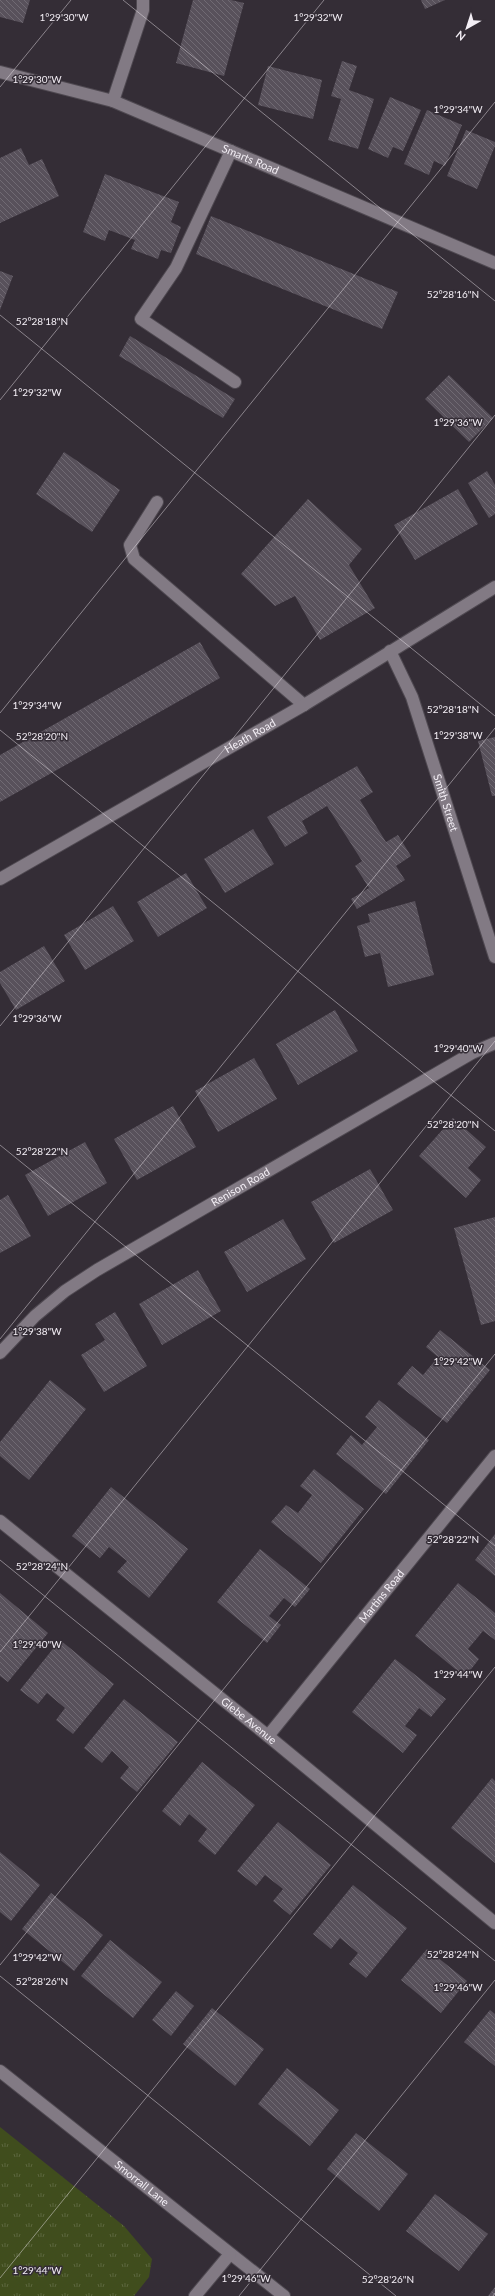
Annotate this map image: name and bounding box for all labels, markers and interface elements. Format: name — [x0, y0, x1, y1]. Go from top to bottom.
north arrow — [447, 8, 487, 48]
text: 1°29'30"W — [39, 11, 89, 23]
text: 1°29'32"W — [293, 11, 343, 23]
text: N — [453, 28, 468, 44]
text: 1°29'30"W — [12, 73, 62, 85]
text: 1°29'34"W — [433, 103, 483, 115]
street label: Smarts Road — [220, 141, 281, 177]
text: 52°28'16"N — [427, 288, 479, 300]
text: 52°28'18"N — [16, 315, 68, 327]
text: 1°29'32"W — [12, 386, 62, 398]
text: 1°29'36"W — [433, 416, 483, 428]
text: 1°29'34"W — [12, 699, 62, 711]
text: 52°28'18"N — [427, 703, 479, 715]
street label: Heath Road — [222, 716, 278, 755]
text: 1°29'38"W — [433, 729, 483, 741]
text: 52°28'20"N — [16, 730, 68, 742]
street label: Smith Street — [431, 772, 461, 833]
text: 1°29'36"W — [12, 1012, 62, 1024]
text: 1°29'40"W — [433, 1042, 483, 1054]
text: 52°28'20"N — [427, 1118, 479, 1130]
text: 52°28'22"N — [16, 1145, 68, 1157]
street label: Renison Road — [209, 1165, 272, 1209]
text: 1°29'38"W — [12, 1325, 62, 1337]
text: 1°29'42"W — [433, 1355, 483, 1367]
text: 52°28'22"N — [427, 1533, 479, 1545]
text: 52°28'24"N — [16, 1560, 68, 1572]
street label: Martins Road — [356, 1567, 406, 1625]
text: 1°29'40"W — [12, 1638, 62, 1650]
text: 1°29'44"W — [433, 1668, 483, 1680]
street label: Glebe Avenue — [219, 1694, 280, 1747]
text: 52°28'24"N — [427, 1948, 479, 1960]
text: 1°29'42"W — [12, 1951, 62, 1963]
text: 52°28'26"N — [16, 1975, 68, 1987]
text: 1°29'46"W — [433, 1981, 483, 1993]
street label: Smorrall Lane — [112, 2158, 172, 2209]
text: 1°29'44"W — [12, 2264, 62, 2276]
text: 1°29'46"W — [221, 2272, 271, 2284]
text: 52°28'26"N — [362, 2273, 414, 2285]

